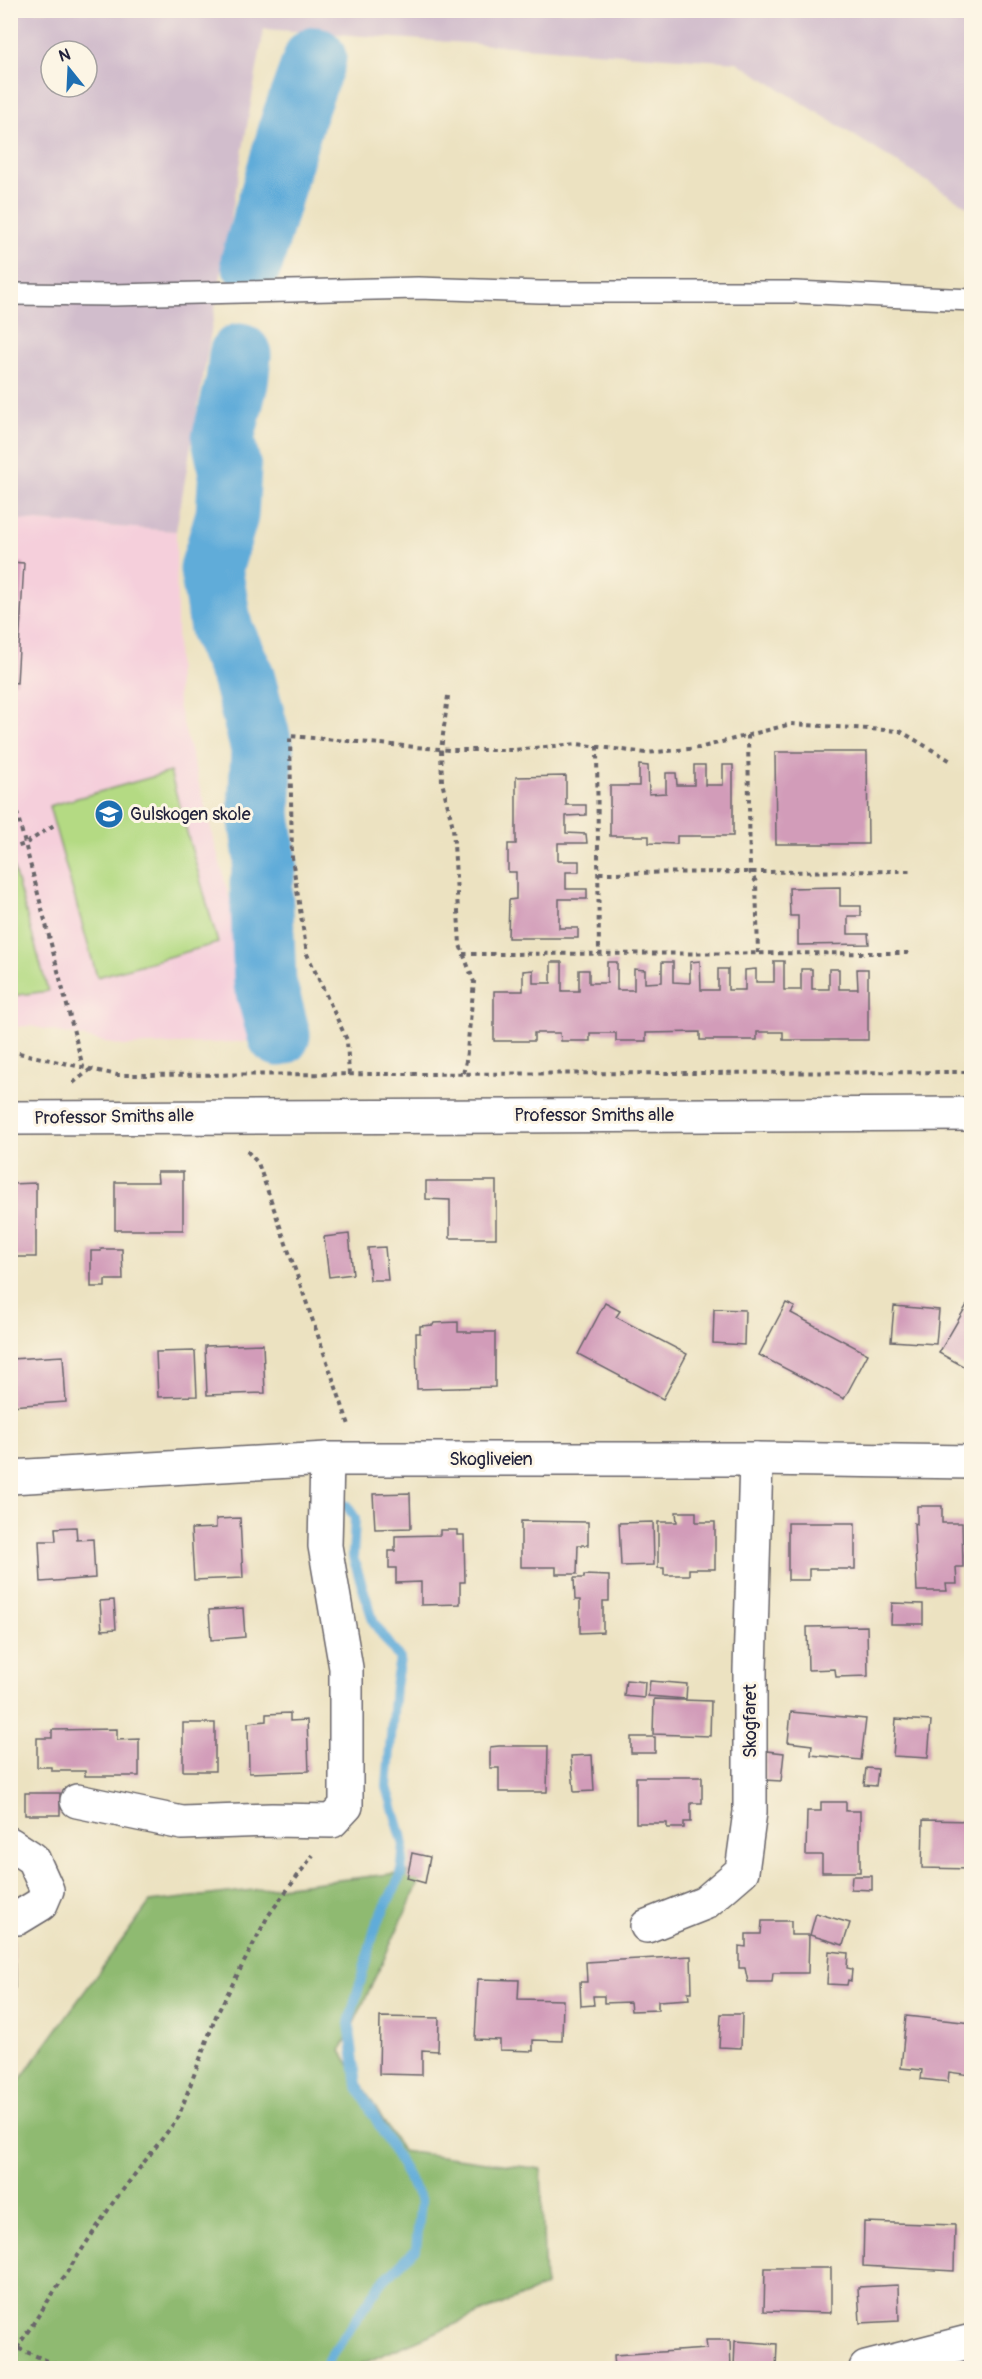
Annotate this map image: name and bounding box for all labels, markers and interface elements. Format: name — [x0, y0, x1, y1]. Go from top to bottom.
north arrow — [39, 39, 99, 99]
text: N — [56, 44, 73, 67]
school or university icon: Gulskogen skole — [93, 798, 125, 830]
place label: Gulskogen skole — [130, 803, 251, 826]
street label: Professor Smiths alle — [34, 1104, 194, 1130]
street label: Professor Smiths alle — [514, 1104, 674, 1127]
street label: Skogliveien — [449, 1448, 533, 1471]
street label: Skogfaret — [739, 1683, 762, 1758]

